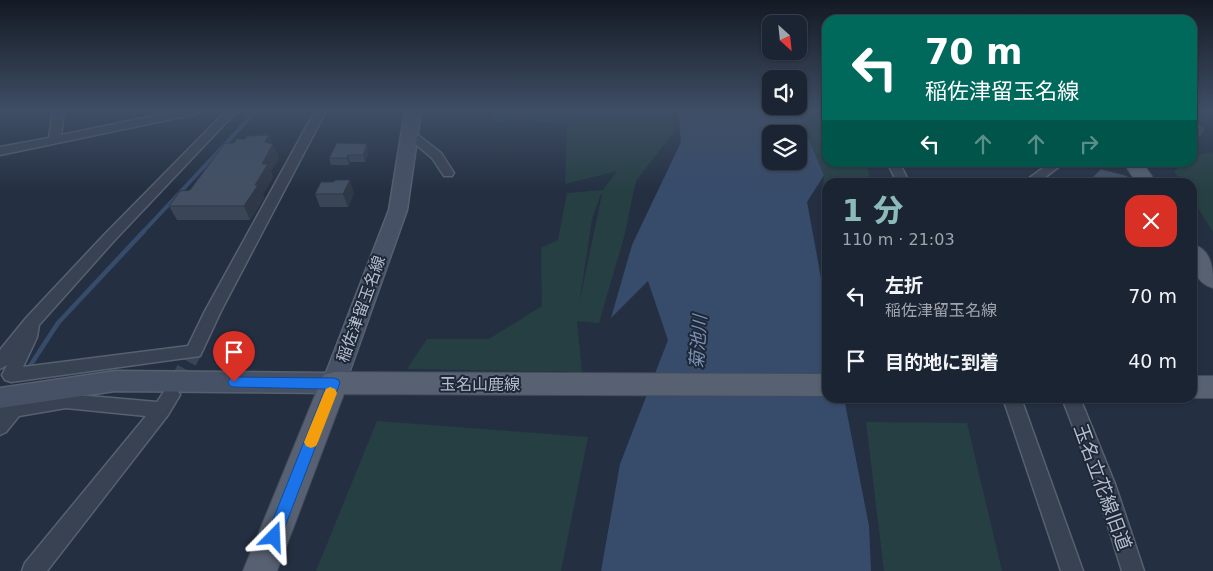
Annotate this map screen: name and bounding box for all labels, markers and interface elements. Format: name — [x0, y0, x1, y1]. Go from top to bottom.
north arrow — [762, 15, 808, 60]
map controls — [762, 15, 807, 170]
text: 70 m — [925, 32, 1022, 72]
icon: left — [842, 35, 907, 100]
button: sound — [762, 70, 807, 115]
text: 稲佐津留玉名線 — [925, 79, 1079, 104]
button: layers — [762, 125, 807, 170]
icon: left — [916, 130, 944, 158]
icon: ahead — [969, 130, 997, 158]
icon: ahead — [1022, 130, 1050, 158]
icon: right — [1075, 130, 1103, 158]
text: 1 分 — [842, 193, 903, 228]
button: close — [1125, 195, 1177, 247]
text: 110 m · 21:03 — [842, 230, 955, 249]
street label: 稲佐津留玉名線 — [333, 253, 389, 365]
text: 左折 — [885, 274, 923, 296]
icon: left — [842, 282, 870, 310]
text: 70 m — [1128, 285, 1177, 307]
text: 稲佐津留玉名線 — [885, 301, 997, 320]
water label: 菊池川 — [686, 312, 710, 370]
pin — [213, 331, 255, 382]
icon: arrive — [220, 338, 248, 366]
icon: arrive — [842, 347, 870, 375]
text: 40 m — [1128, 350, 1177, 372]
text: 目的地に到着 — [885, 351, 999, 373]
street label: 玉名山鹿線 — [440, 375, 520, 394]
street label: 玉名立花線旧道 — [1070, 421, 1136, 553]
position arrow — [247, 510, 299, 562]

